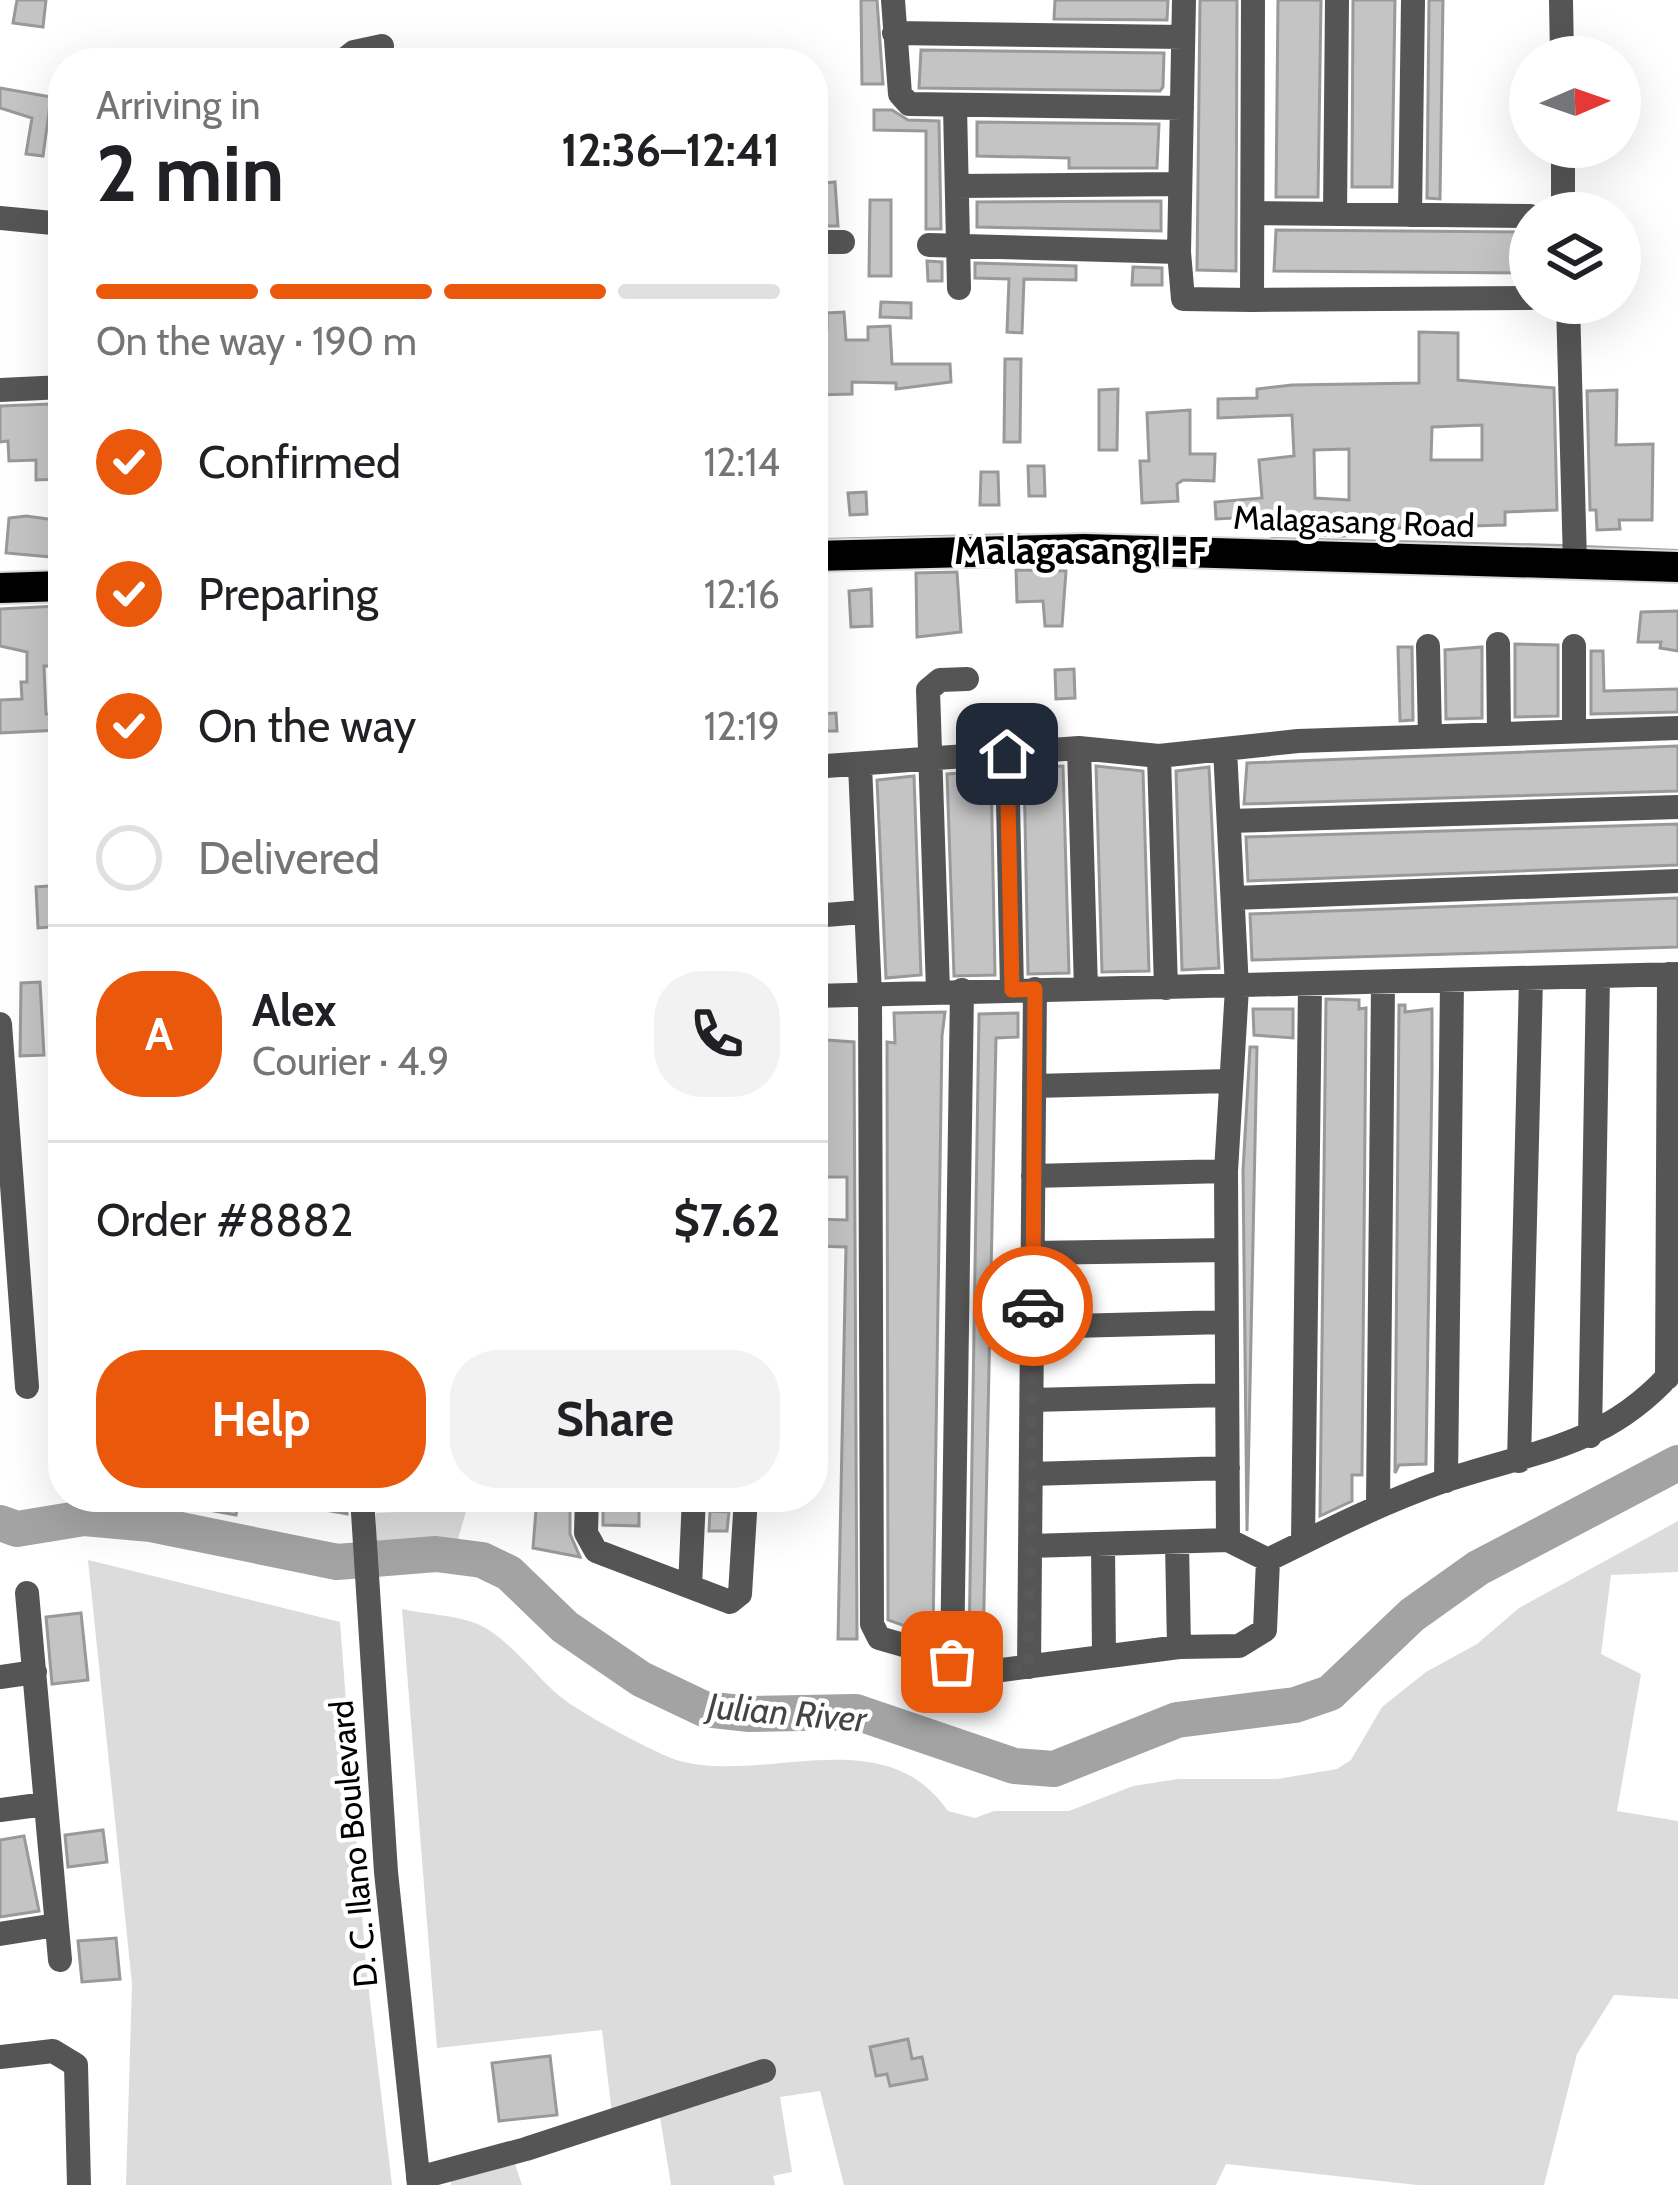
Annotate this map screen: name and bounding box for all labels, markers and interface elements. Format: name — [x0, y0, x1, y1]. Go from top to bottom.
north arrow — [1509, 36, 1641, 168]
map controls — [1509, 36, 1641, 324]
text: Arriving in — [96, 81, 260, 129]
text: 12:36–12:41 — [561, 123, 780, 177]
text: 2 min — [96, 126, 284, 221]
button: layers — [1509, 192, 1641, 324]
text: On the way · 190 m — [96, 317, 417, 365]
icon: check — [96, 429, 162, 495]
text: Confirmed — [198, 435, 401, 489]
text: 12:14 — [703, 438, 780, 486]
street label: Malagasang Road — [1233, 497, 1475, 545]
district label: Malagasang I-F — [954, 526, 1208, 574]
icon: check — [96, 561, 162, 627]
text: Preparing — [198, 567, 378, 621]
text: 12:16 — [704, 570, 780, 618]
icon: check — [96, 693, 162, 759]
text: On the way — [198, 699, 416, 753]
text: 12:19 — [704, 702, 780, 750]
pin — [956, 703, 1058, 805]
icon: home — [974, 721, 1040, 787]
text: Delivered — [198, 831, 380, 885]
button: phone — [654, 971, 780, 1097]
text: Alex — [252, 983, 336, 1037]
text: A — [145, 1007, 173, 1061]
text: Courier · 4.9 — [252, 1037, 449, 1085]
text: Order #8882 — [96, 1193, 353, 1247]
text: $7.62 — [673, 1193, 780, 1247]
courier — [973, 1246, 1093, 1366]
icon: car — [1000, 1273, 1066, 1339]
button: Help — [96, 1350, 426, 1488]
button: Share — [450, 1350, 780, 1488]
pin — [901, 1611, 1003, 1713]
icon: bag — [919, 1629, 985, 1695]
water label: Julian River — [703, 1683, 870, 1741]
street label: D. C. Ilano Boulevard — [321, 1699, 385, 1989]

